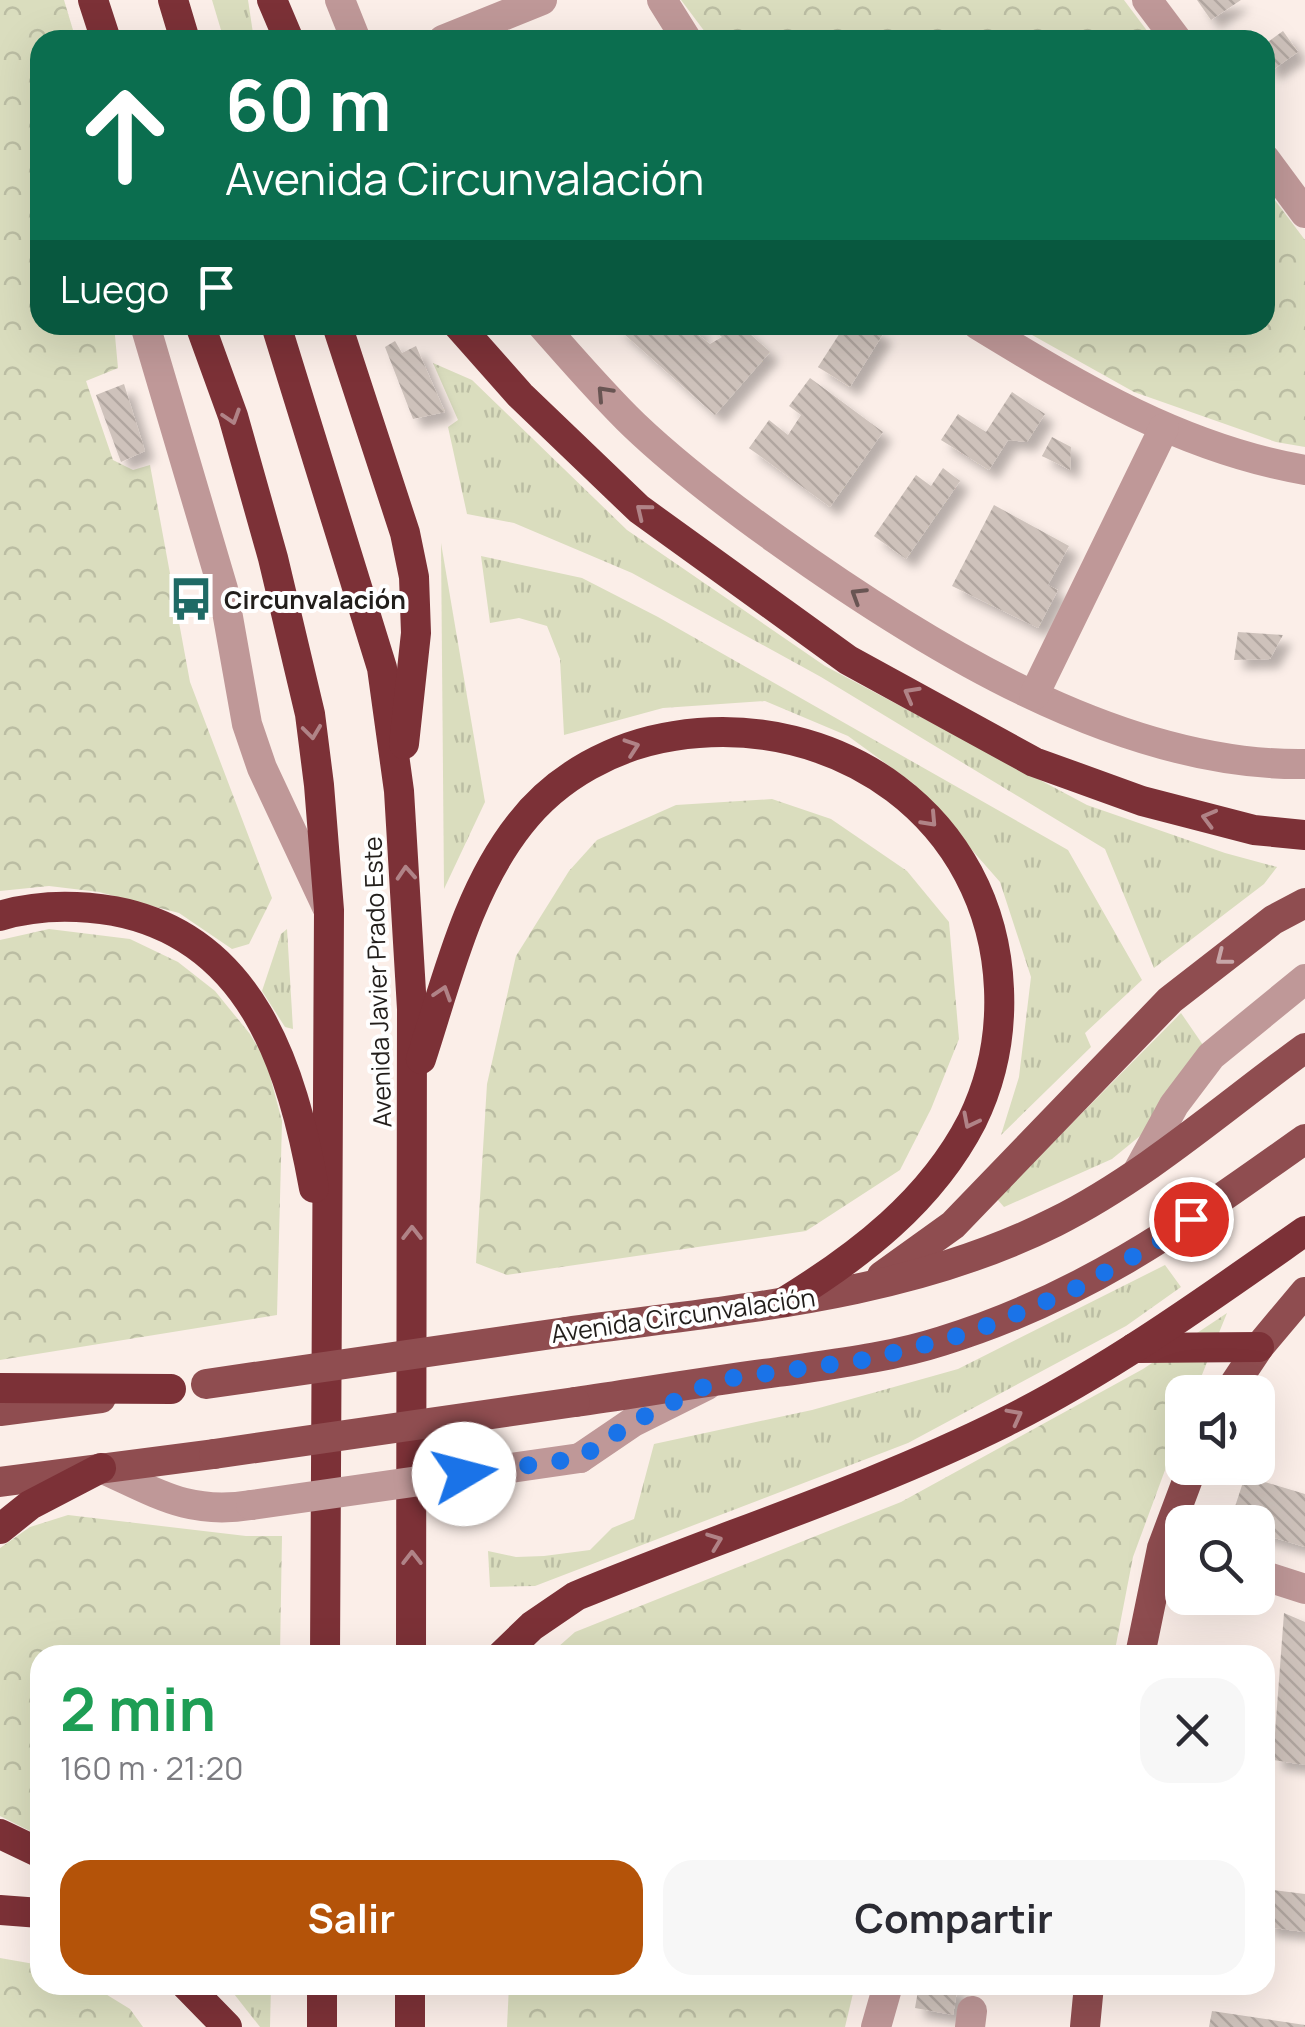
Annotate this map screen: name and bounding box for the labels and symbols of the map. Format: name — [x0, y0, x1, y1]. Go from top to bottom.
one-way arrow — [598, 386, 616, 405]
one-way arrow — [221, 408, 241, 425]
one-way arrow — [636, 505, 654, 523]
bus stop icon: Circunvalación — [167, 575, 215, 623]
place label: Circunvalación — [224, 582, 406, 617]
one-way arrow — [850, 588, 868, 607]
one-way arrow — [903, 687, 921, 707]
one-way arrow — [301, 724, 322, 740]
one-way arrow — [622, 739, 639, 759]
one-way arrow — [918, 808, 936, 826]
one-way arrow — [1201, 809, 1218, 830]
street label: Avenida Javier Prado Este — [354, 836, 400, 1128]
one-way arrow — [396, 864, 417, 880]
one-way arrow — [1216, 947, 1234, 964]
one-way arrow — [431, 986, 451, 1003]
one-way arrow — [963, 1111, 983, 1129]
pin — [1149, 1177, 1234, 1262]
one-way arrow — [401, 1224, 423, 1240]
street label: Avenida Circunvalación — [549, 1279, 817, 1351]
one-way arrow — [1005, 1409, 1023, 1429]
position arrow — [412, 1422, 516, 1526]
one-way arrow — [706, 1533, 723, 1553]
one-way arrow — [401, 1549, 423, 1564]

